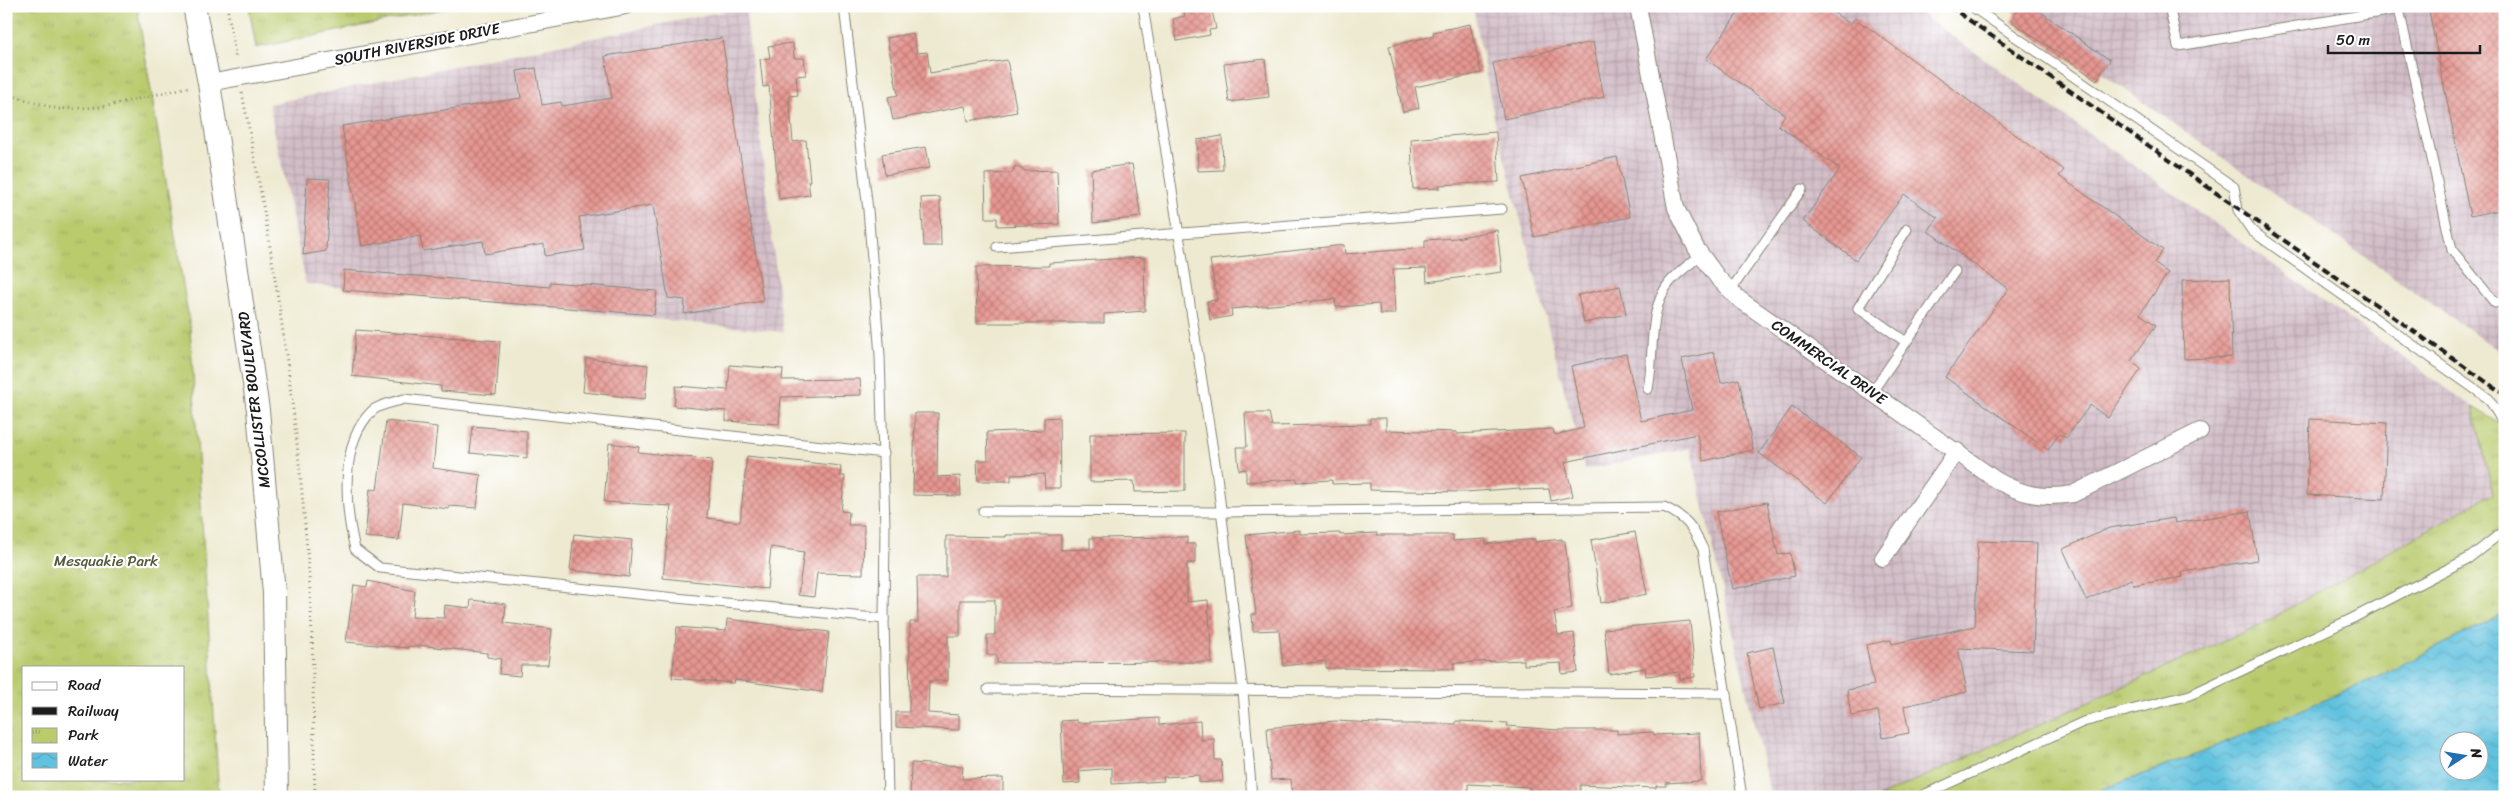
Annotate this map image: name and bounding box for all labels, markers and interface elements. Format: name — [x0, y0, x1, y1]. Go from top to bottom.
street label: SOUTH RIVERSIDE DRIVE — [332, 15, 503, 73]
scale bar — [2328, 22, 2481, 54]
text: 50 m — [2336, 27, 2371, 53]
street label: MCCOLLISTER BOULEVARD — [230, 310, 278, 490]
street label: COMMERCIAL DRIVE — [1766, 312, 1894, 413]
park label: Mesquakie Park — [54, 548, 158, 574]
legend — [22, 666, 185, 780]
text: Road — [68, 672, 101, 698]
text: Railway — [68, 698, 119, 724]
text: Park — [68, 722, 99, 748]
north arrow — [2438, 730, 2488, 780]
text: N — [2463, 745, 2490, 761]
text: Water — [68, 748, 108, 774]

